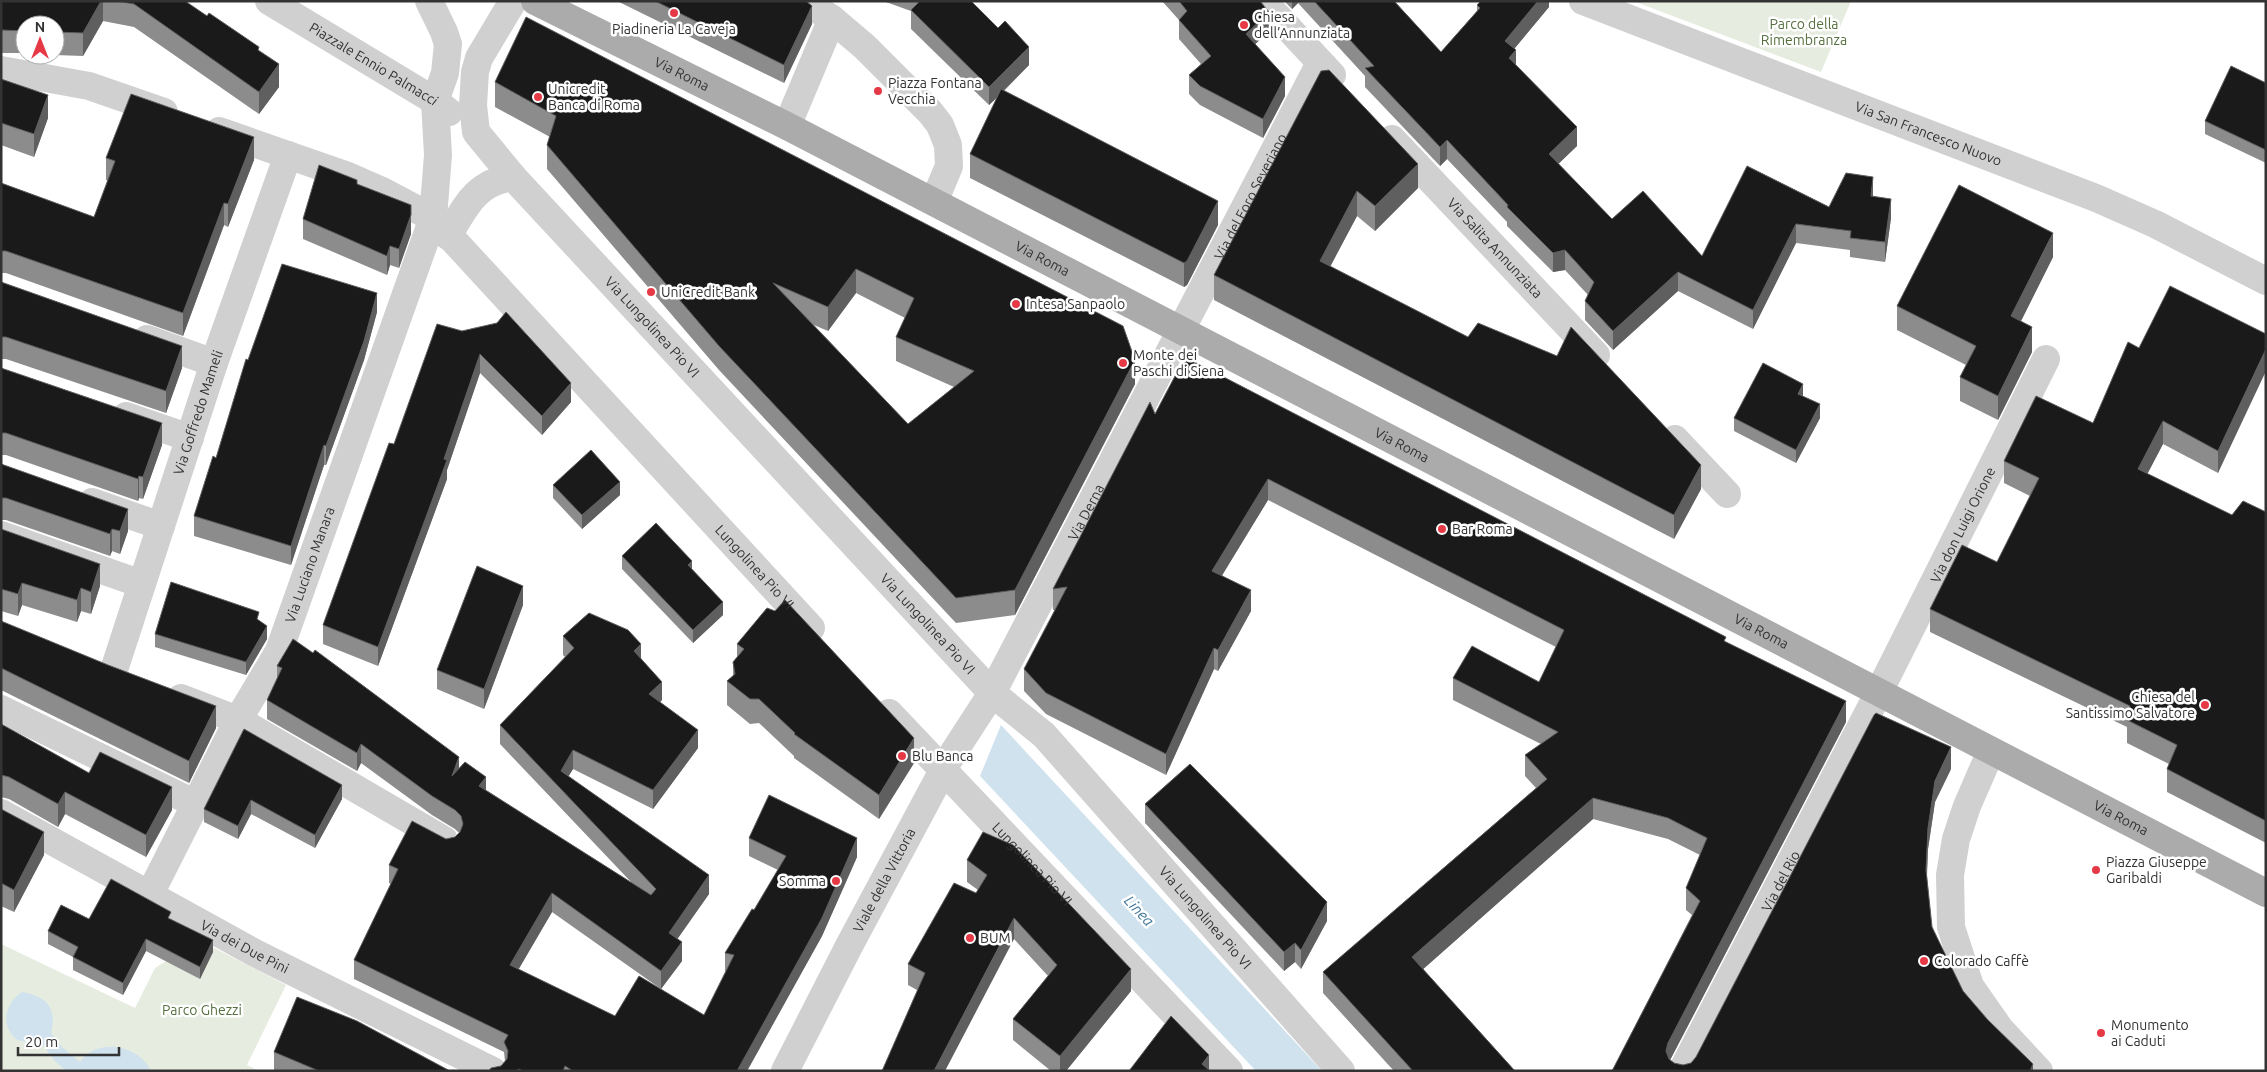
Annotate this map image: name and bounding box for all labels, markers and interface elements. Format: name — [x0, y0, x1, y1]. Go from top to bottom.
marker: Piadineria La Caveja — [668, 7, 680, 19]
place label: Chiesa dell’Annunziata — [1254, 9, 1350, 41]
north arrow — [15, 15, 65, 65]
park label: Parco della Rimembranza — [1761, 16, 1847, 48]
text: N — [35, 19, 45, 35]
street label: Piazzale Ennio Palmacci — [306, 19, 441, 108]
marker: Chiesa dell’Annunziata — [1238, 19, 1250, 31]
place label: Piadineria La Caveja — [612, 21, 736, 37]
street label: Via Roma — [652, 54, 712, 94]
place label: Piazza Fontana Vecchia — [888, 75, 982, 107]
place label: Unicredit Banca di Roma — [548, 81, 640, 113]
marker: Piazza Fontana Vecchia — [872, 85, 884, 97]
marker: Unicredit Banca di Roma — [532, 91, 544, 103]
street label: Via San Francesco Nuovo — [1853, 98, 2004, 169]
street label: Via del Foro Severiano — [1211, 131, 1290, 262]
street label: Via Salita Annunziata — [1444, 195, 1546, 301]
street label: Via Roma — [1012, 238, 1072, 279]
street label: Via Lungolinea Pio VI — [602, 273, 703, 381]
place label: UniCredit Bank — [661, 284, 755, 300]
marker: UniCredit Bank — [645, 286, 657, 298]
place label: Intesa Sanpaolo — [1026, 296, 1125, 312]
marker: Intesa Sanpaolo — [1010, 298, 1022, 310]
place label: Monte dei Paschi di Siena — [1133, 347, 1224, 379]
street label: Via Goffredo Mameli — [170, 348, 226, 477]
marker: Monte dei Paschi di Siena — [1117, 357, 1129, 369]
street label: Via Roma — [1372, 424, 1432, 466]
street label: Via don Luigi Orione — [1927, 464, 1999, 586]
street label: Via Derna — [1065, 481, 1107, 543]
street label: Via Luciano Manara — [282, 505, 338, 625]
place label: Bar Roma — [1452, 521, 1513, 537]
street label: Lungolinea Pio VI — [712, 522, 797, 612]
marker: Bar Roma — [1436, 523, 1448, 535]
street label: Via Lungolinea Pio VI — [877, 570, 978, 677]
street label: Via Roma — [1731, 611, 1791, 652]
place label: Chiesa del Santissimo Salvatore — [2066, 689, 2195, 721]
marker: Chiesa del Santissimo Salvatore — [2199, 699, 2211, 711]
place label: Blu Banca — [912, 748, 974, 764]
marker: Blu Banca — [896, 750, 908, 762]
street label: Via Roma — [2091, 797, 2151, 839]
street label: Lungolinea Pio VI — [989, 819, 1075, 909]
street label: Viale della Vittoria — [850, 825, 919, 935]
street label: Via del Rio — [1758, 848, 1803, 914]
place label: Piazza Giuseppe Garibaldi — [2106, 854, 2207, 886]
street label: Via Lungolinea Pio VI — [1156, 863, 1255, 972]
marker: Piazza Giuseppe Garibaldi — [2090, 864, 2102, 876]
place label: Somma — [779, 873, 826, 889]
marker: Somma — [830, 875, 842, 887]
water label: Linea — [1121, 892, 1158, 929]
street label: Via dei Due Pini — [198, 917, 292, 977]
place label: BUM — [980, 930, 1011, 946]
marker: BUM — [964, 932, 976, 944]
place label: Colorado Caffè — [1934, 953, 2029, 969]
marker: Colorado Caffè — [1918, 955, 1930, 967]
park label: Parco Ghezzi — [162, 1002, 242, 1018]
place label: Monumento ai Caduti — [2111, 1017, 2189, 1049]
scale bar — [18, 1024, 119, 1056]
marker: Monumento ai Caduti — [2095, 1027, 2107, 1039]
text: 20 m — [25, 1033, 58, 1050]

